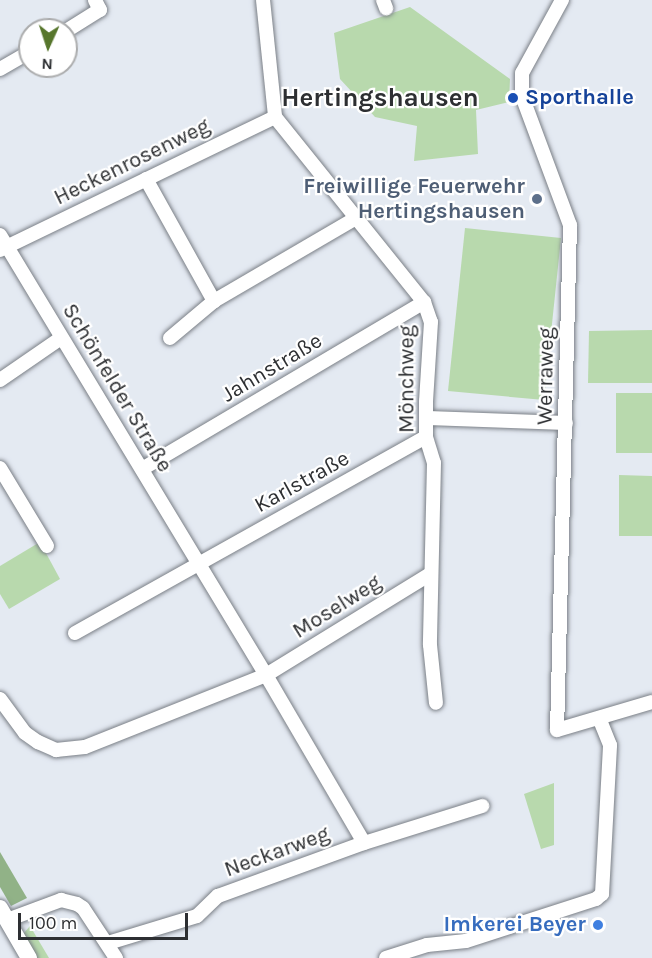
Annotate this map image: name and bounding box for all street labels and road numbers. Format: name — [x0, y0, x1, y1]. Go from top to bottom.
street label: Heckenrosenweg — [50, 113, 214, 211]
street label: Schönfelder Straße — [56, 299, 178, 477]
street label: Mönchweg — [394, 325, 420, 433]
street label: Werraweg — [532, 327, 560, 425]
street label: Jahnstraße — [217, 328, 327, 408]
street label: Karlstraße — [250, 445, 354, 519]
street label: Moselweg — [288, 569, 386, 645]
street label: Neckarweg — [221, 821, 333, 883]

